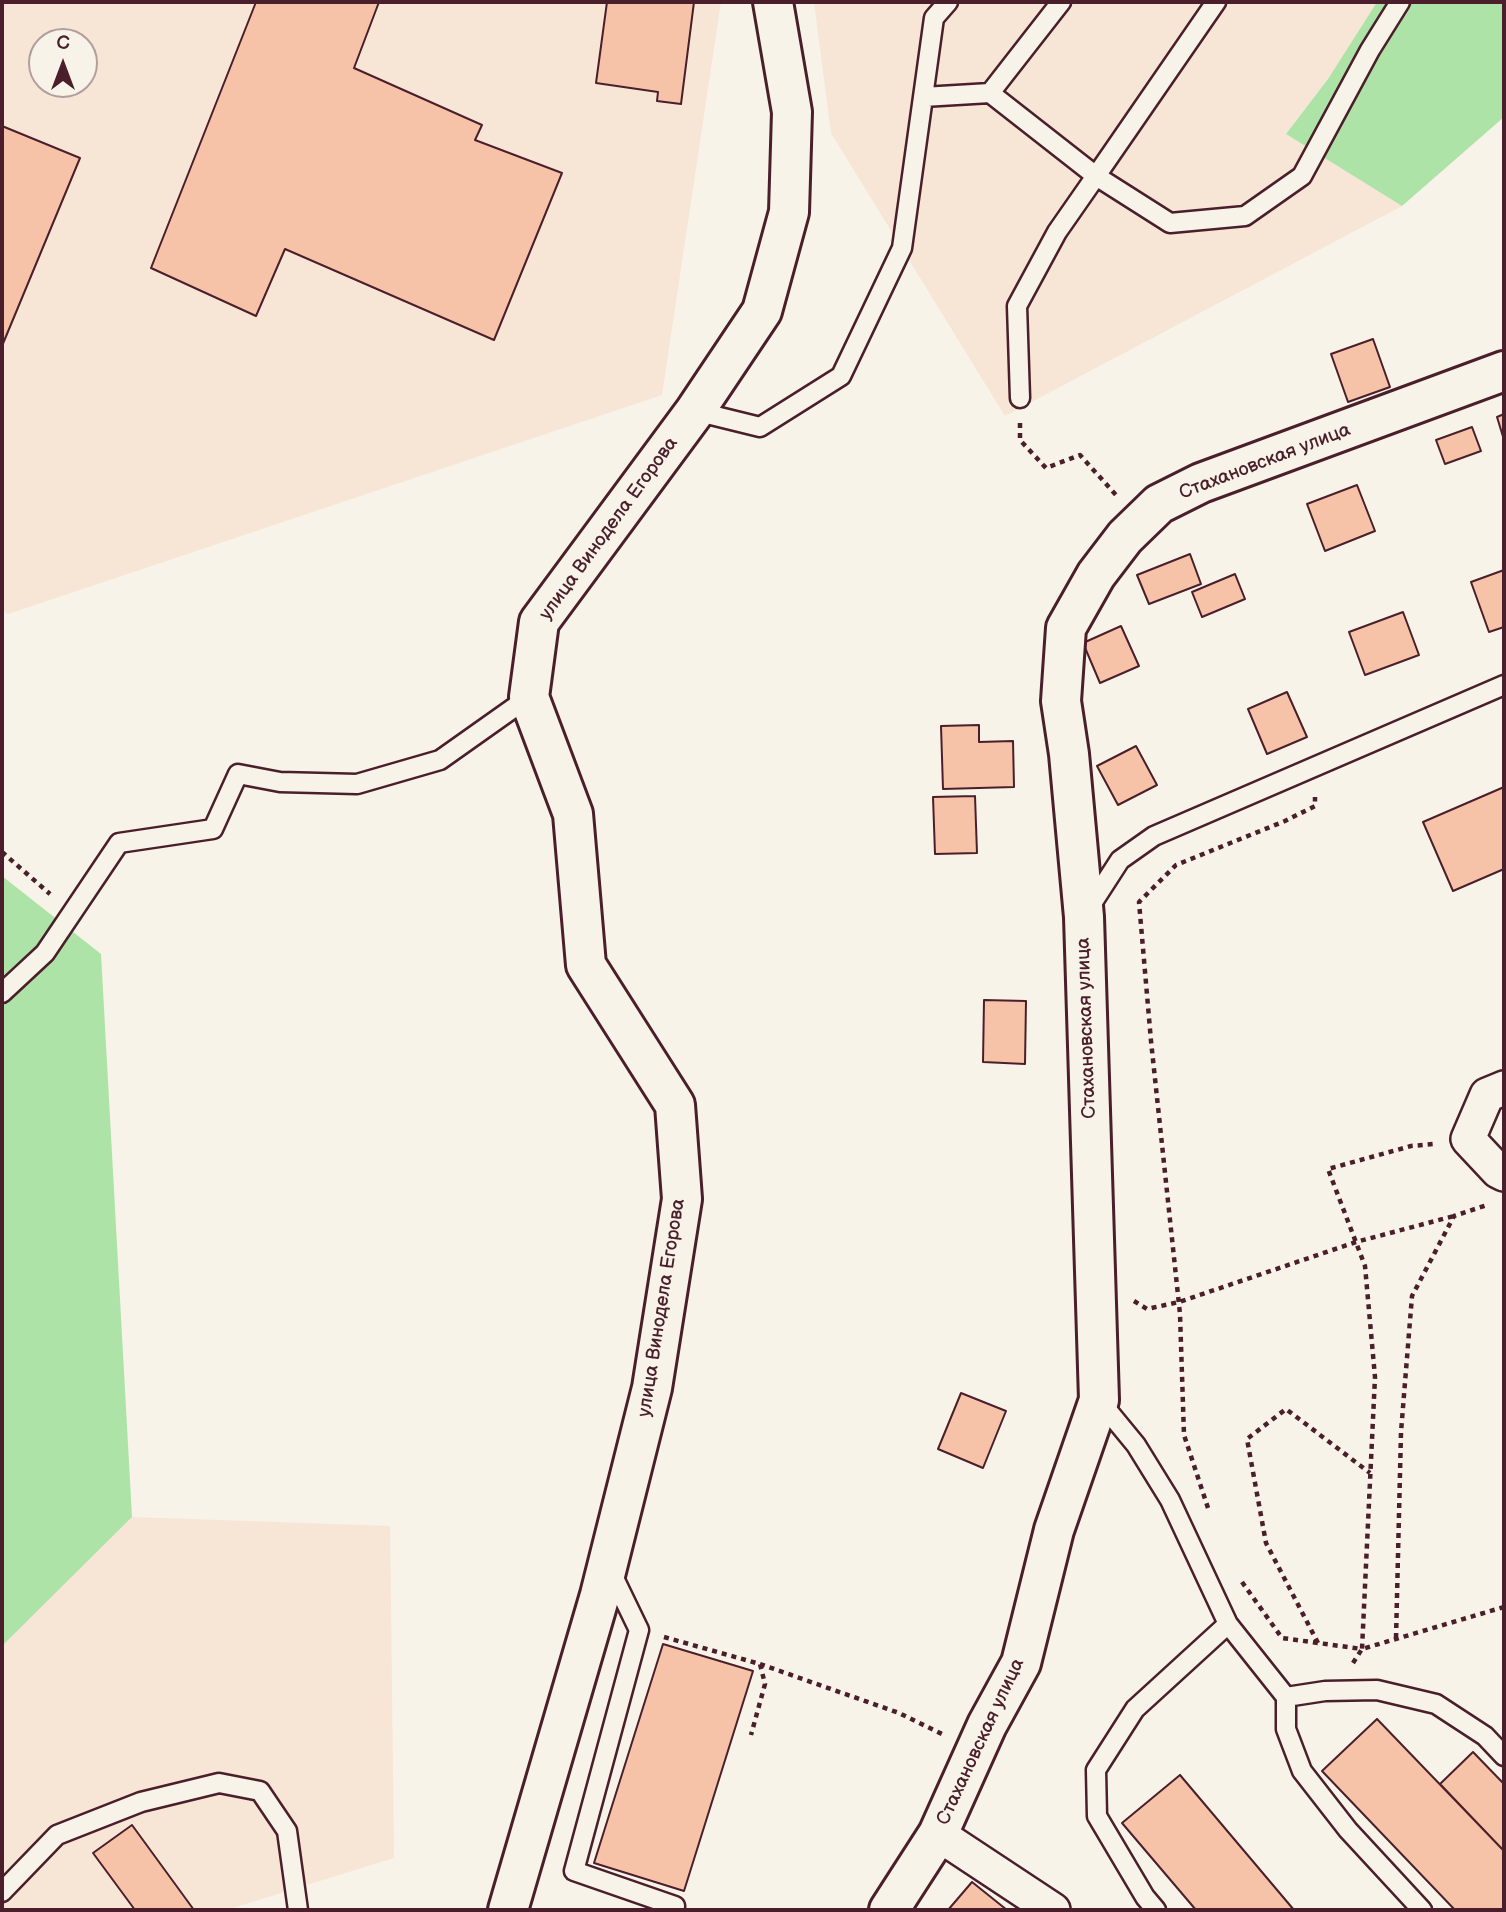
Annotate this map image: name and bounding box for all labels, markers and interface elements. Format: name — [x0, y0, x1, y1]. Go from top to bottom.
north arrow — [28, 28, 98, 98]
text: С — [56, 32, 70, 55]
street label: Стахановская улица — [1176, 419, 1354, 505]
street label: улица Винодела Егорова — [535, 433, 683, 625]
street label: Стахановская улица — [1072, 937, 1102, 1119]
street label: улица Винодела Егорова — [633, 1197, 691, 1419]
street label: Стахановская улица — [932, 1655, 1030, 1829]

